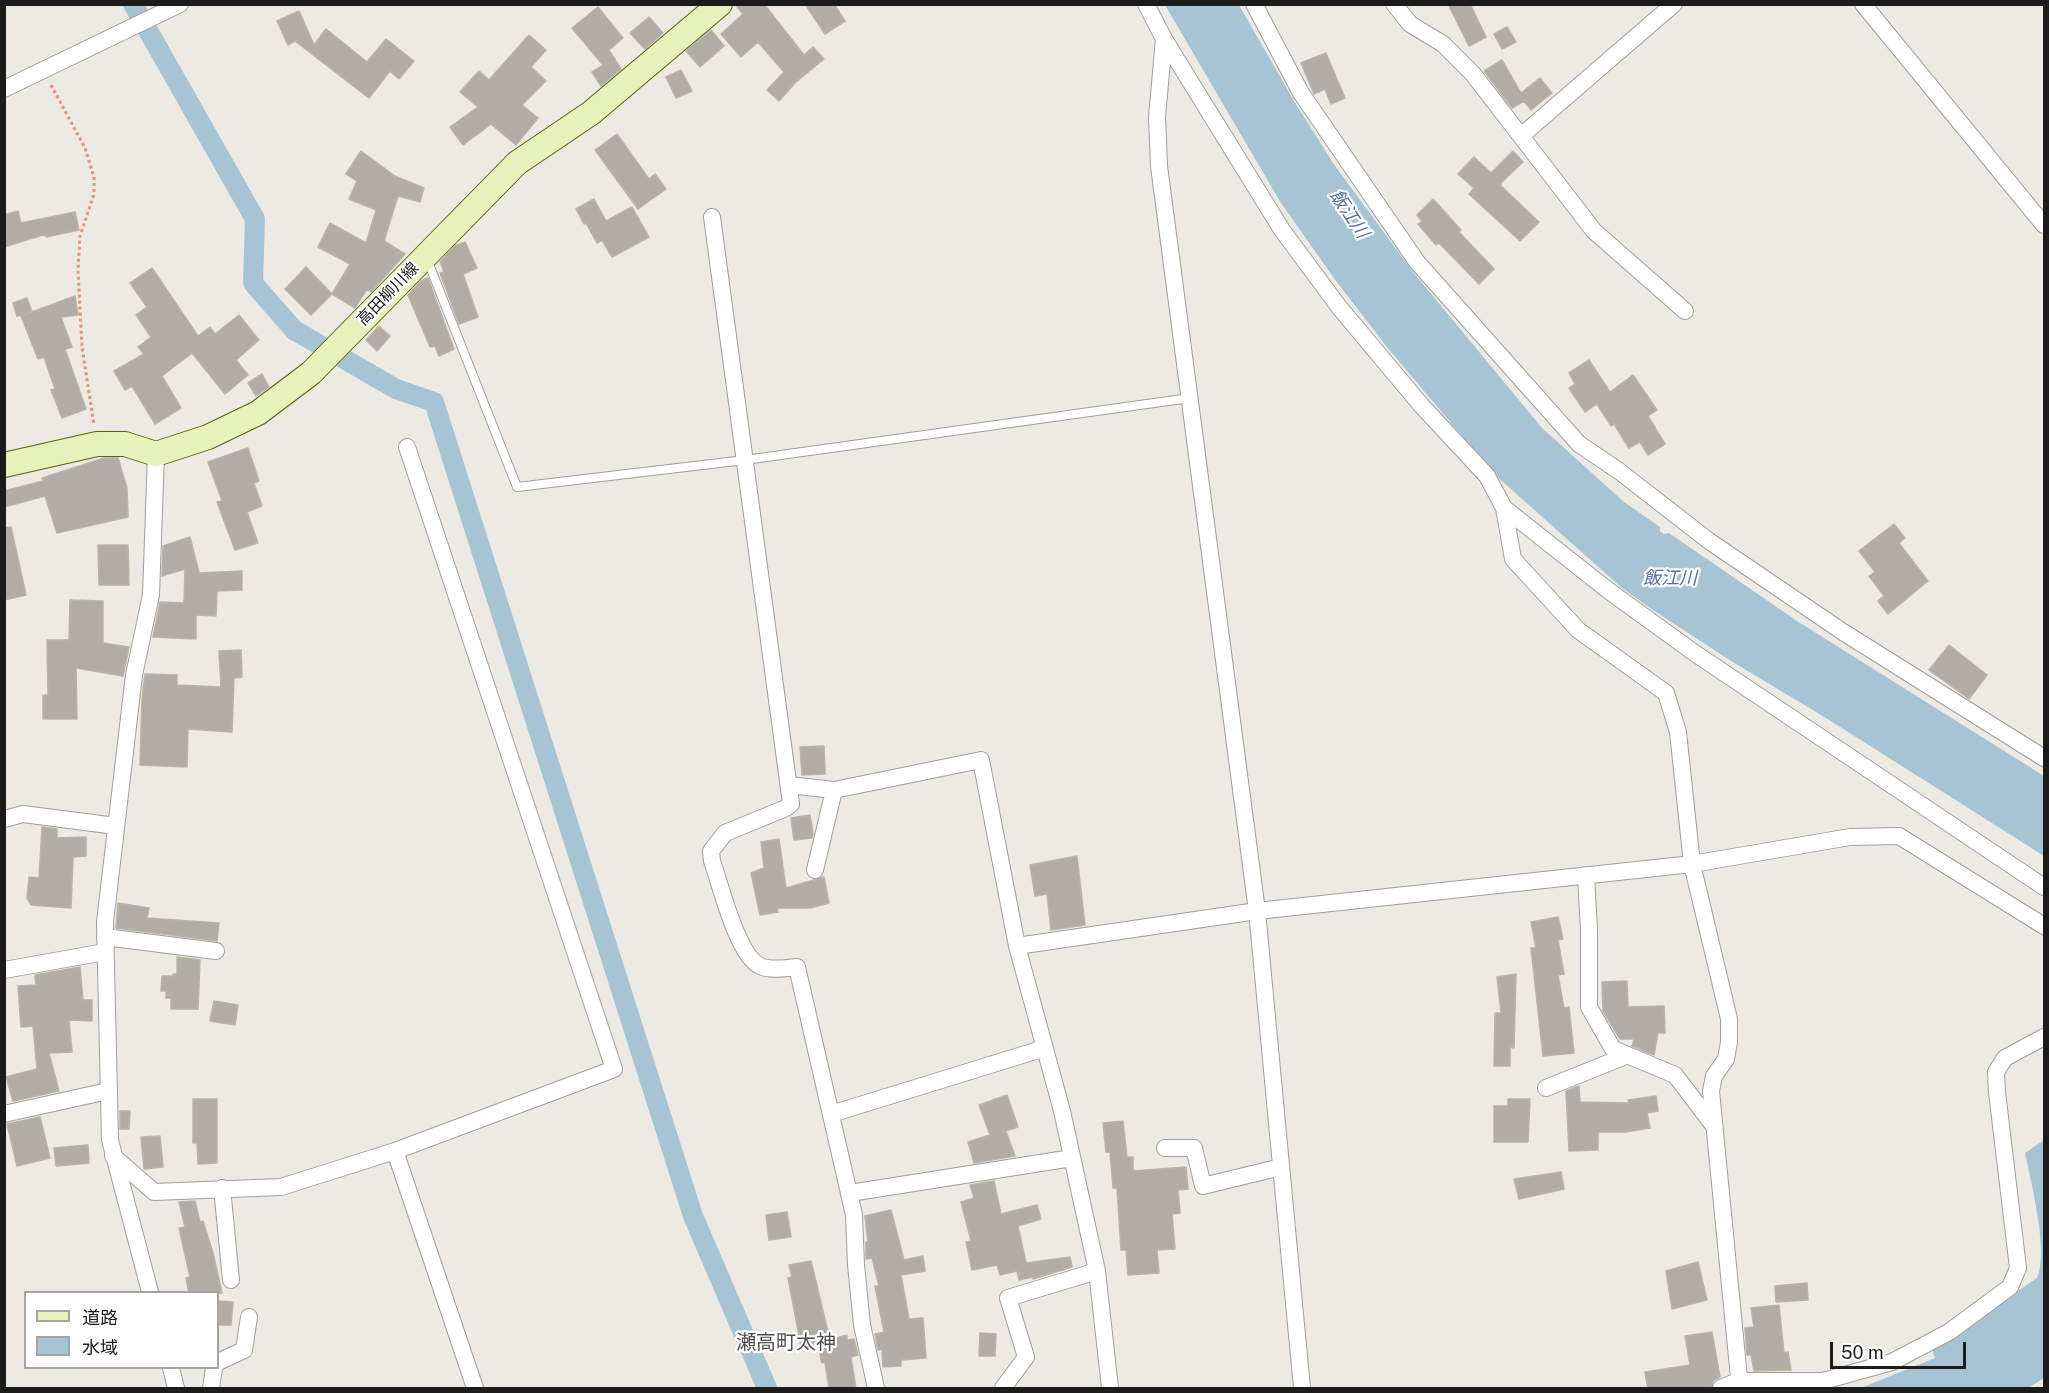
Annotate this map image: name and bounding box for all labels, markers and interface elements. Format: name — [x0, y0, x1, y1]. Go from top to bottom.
water label: 飯江川 — [1325, 186, 1373, 242]
street label: 高田柳川線 — [353, 259, 423, 329]
water label: 飯江川 — [1643, 567, 1697, 589]
legend — [24, 1291, 219, 1369]
text: 道路 — [82, 1307, 118, 1328]
scale bar — [1833, 1330, 1970, 1368]
district label: 瀬高町太神 — [736, 1331, 836, 1355]
text: 水域 — [82, 1337, 118, 1358]
text: 50 m — [1841, 1342, 1884, 1363]

